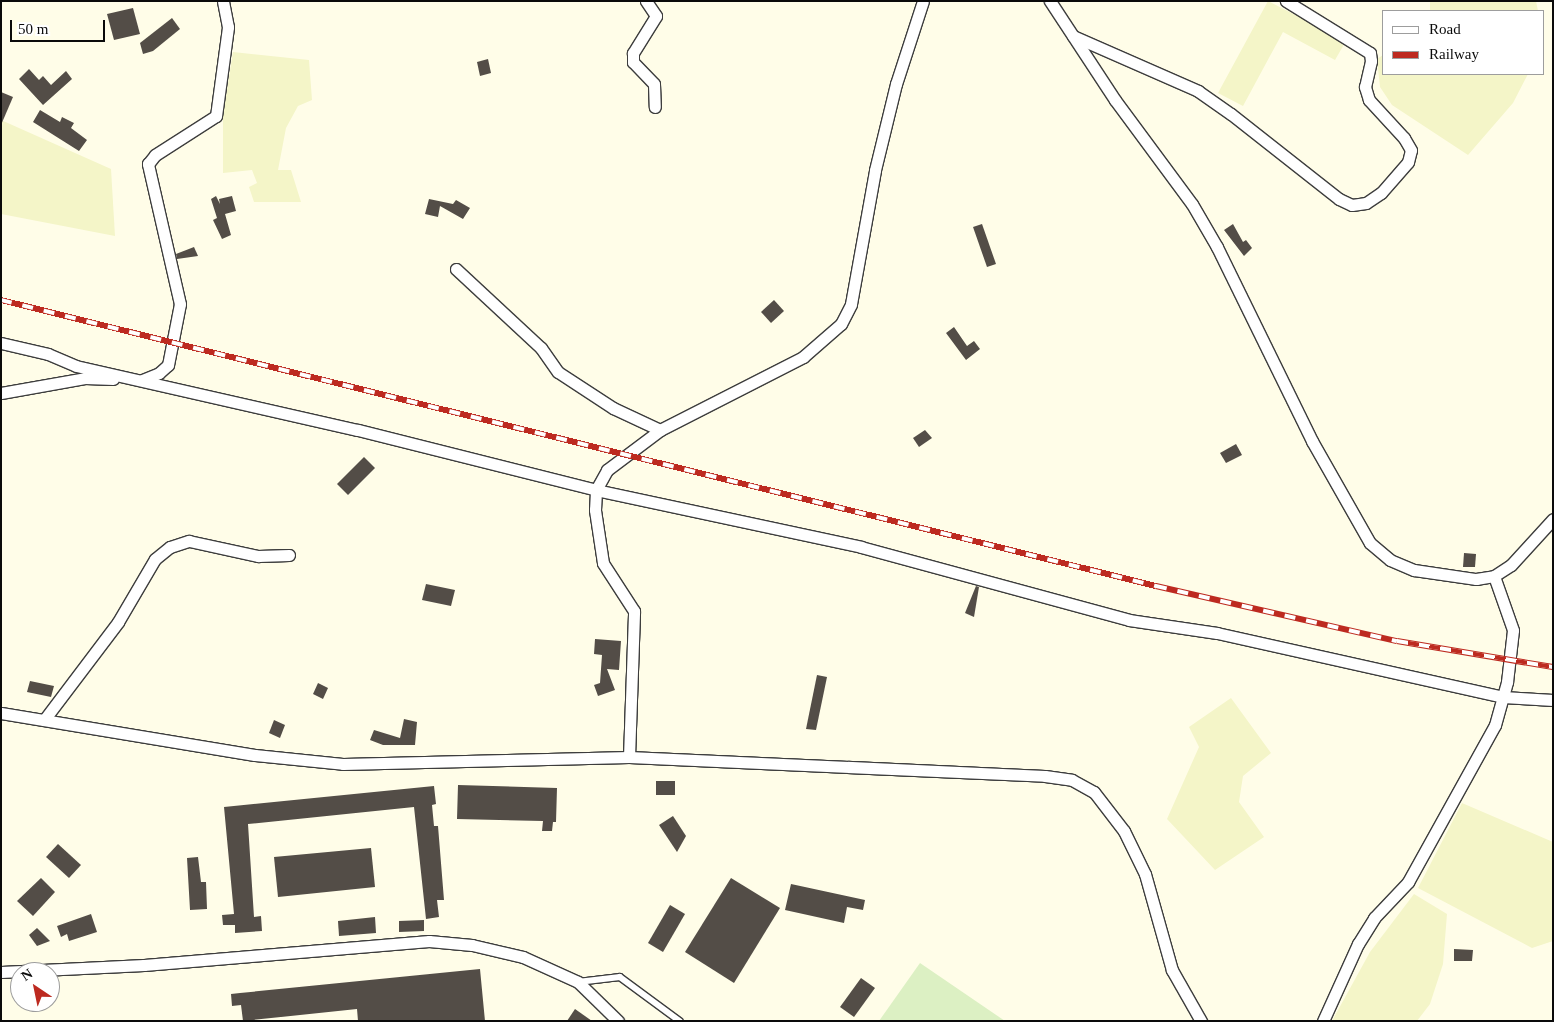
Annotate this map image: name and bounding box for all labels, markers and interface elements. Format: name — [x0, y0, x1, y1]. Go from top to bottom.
scale bar — [12, 10, 108, 42]
legend — [1382, 10, 1544, 75]
text: 50 m — [18, 21, 48, 37]
text: Road — [1429, 21, 1461, 37]
text: Railway — [1429, 46, 1479, 62]
north arrow — [10, 962, 60, 1012]
text: N — [19, 966, 35, 984]

